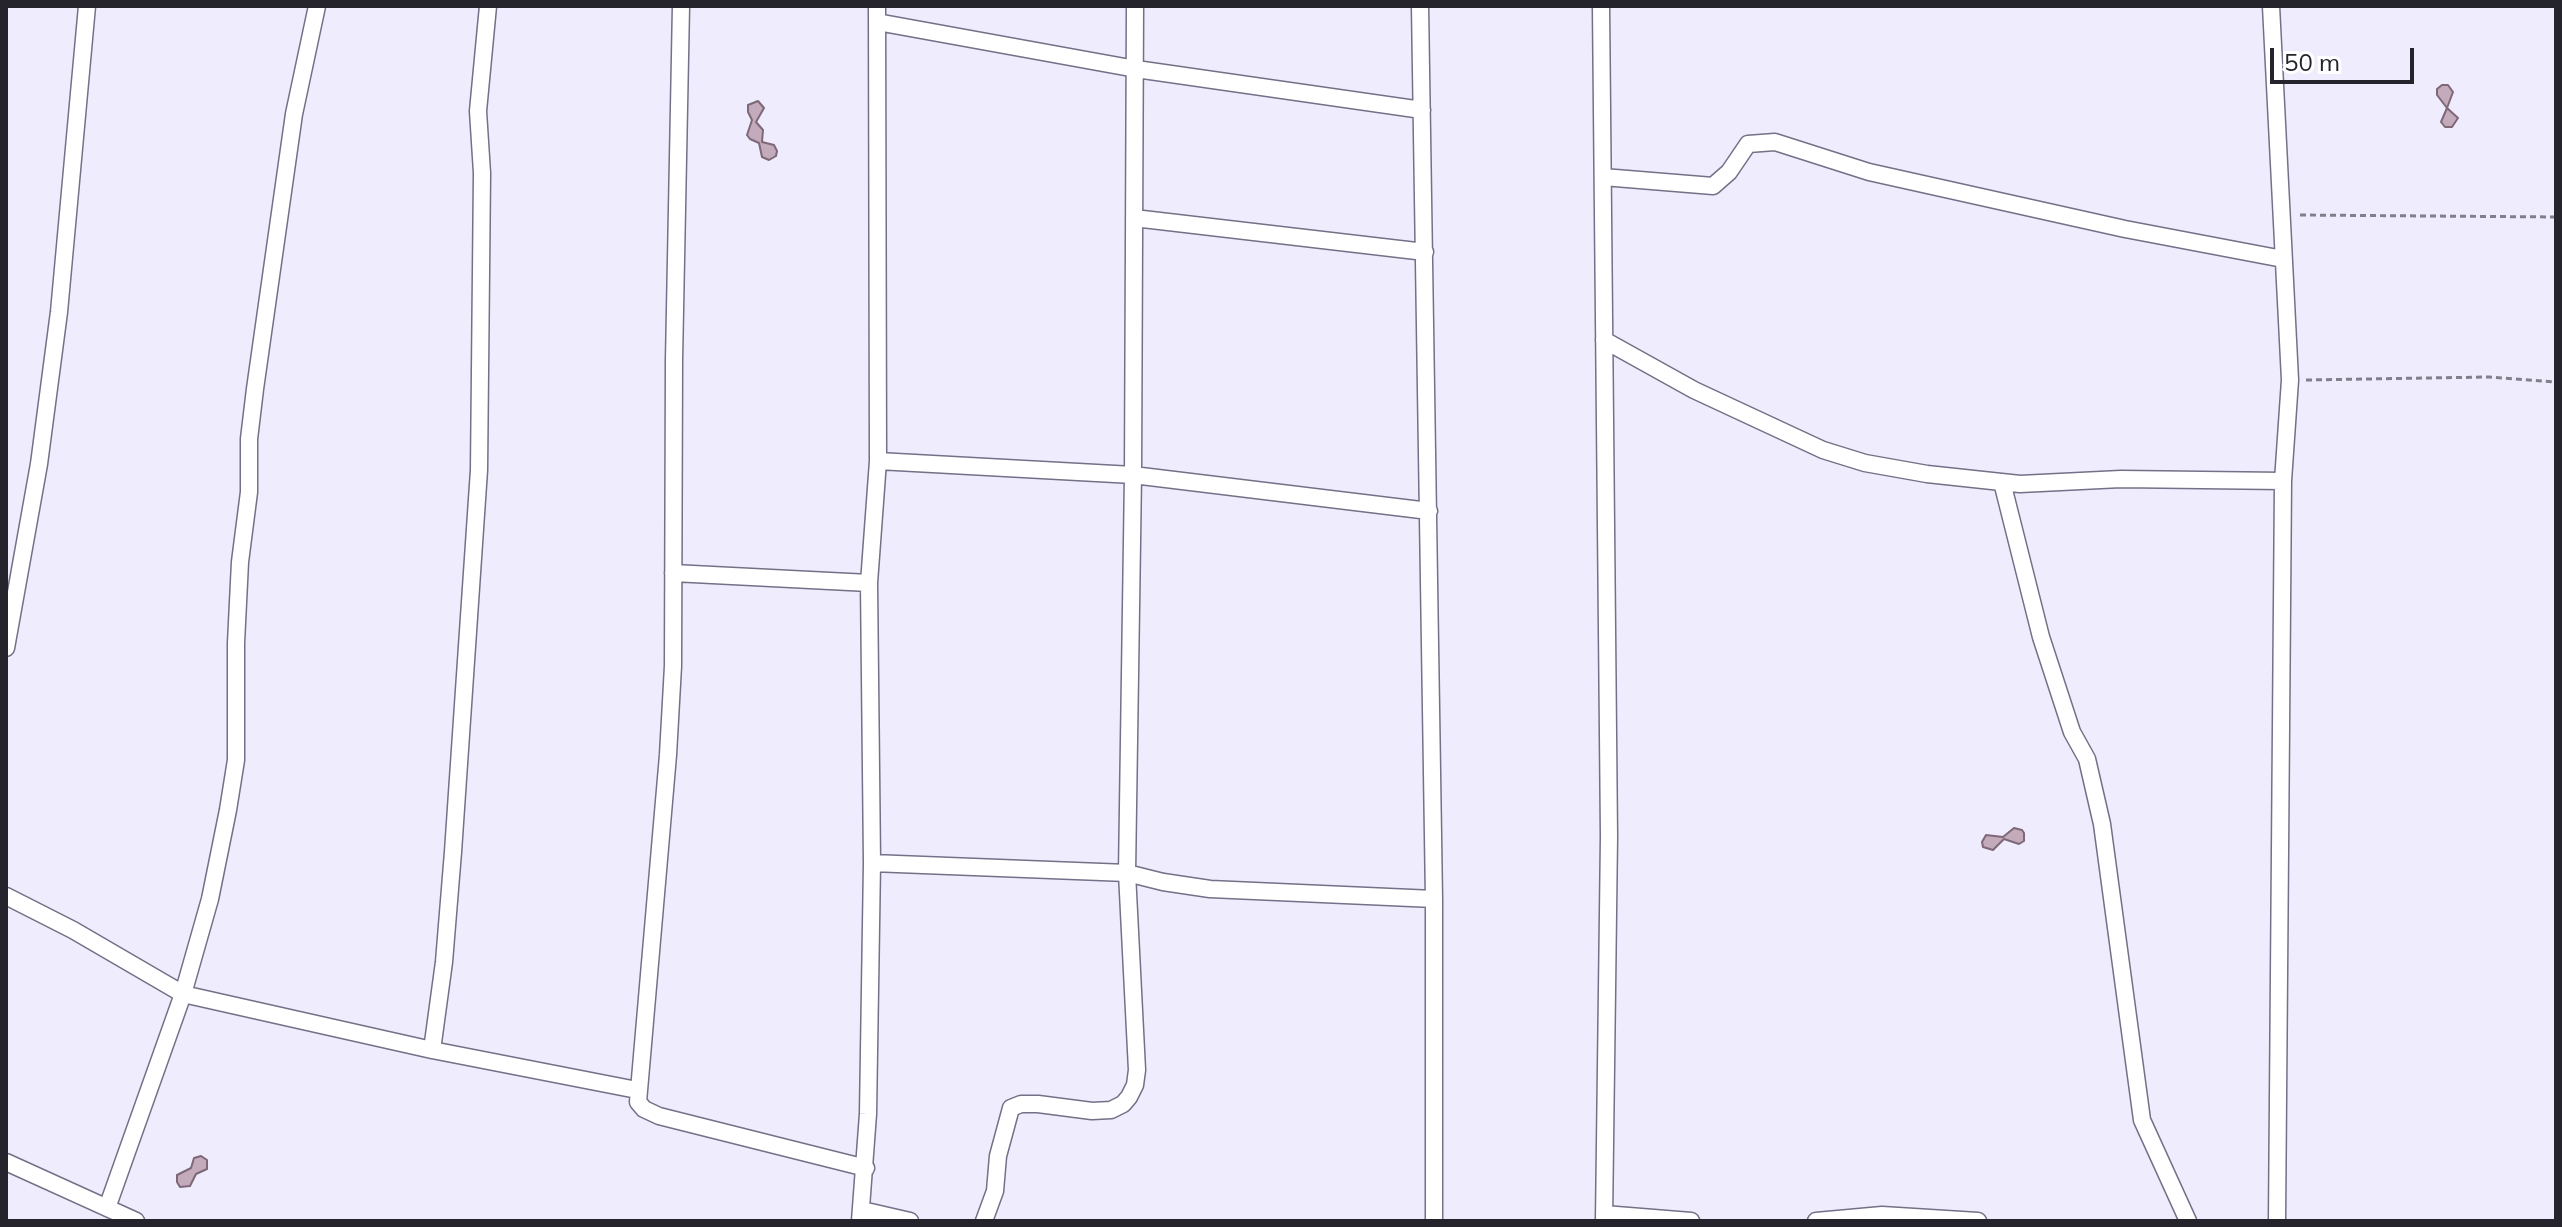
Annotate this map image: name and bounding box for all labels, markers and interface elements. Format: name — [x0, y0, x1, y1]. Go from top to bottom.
scale bar — [2274, 32, 2418, 82]
text: 50 m — [2284, 47, 2340, 77]

